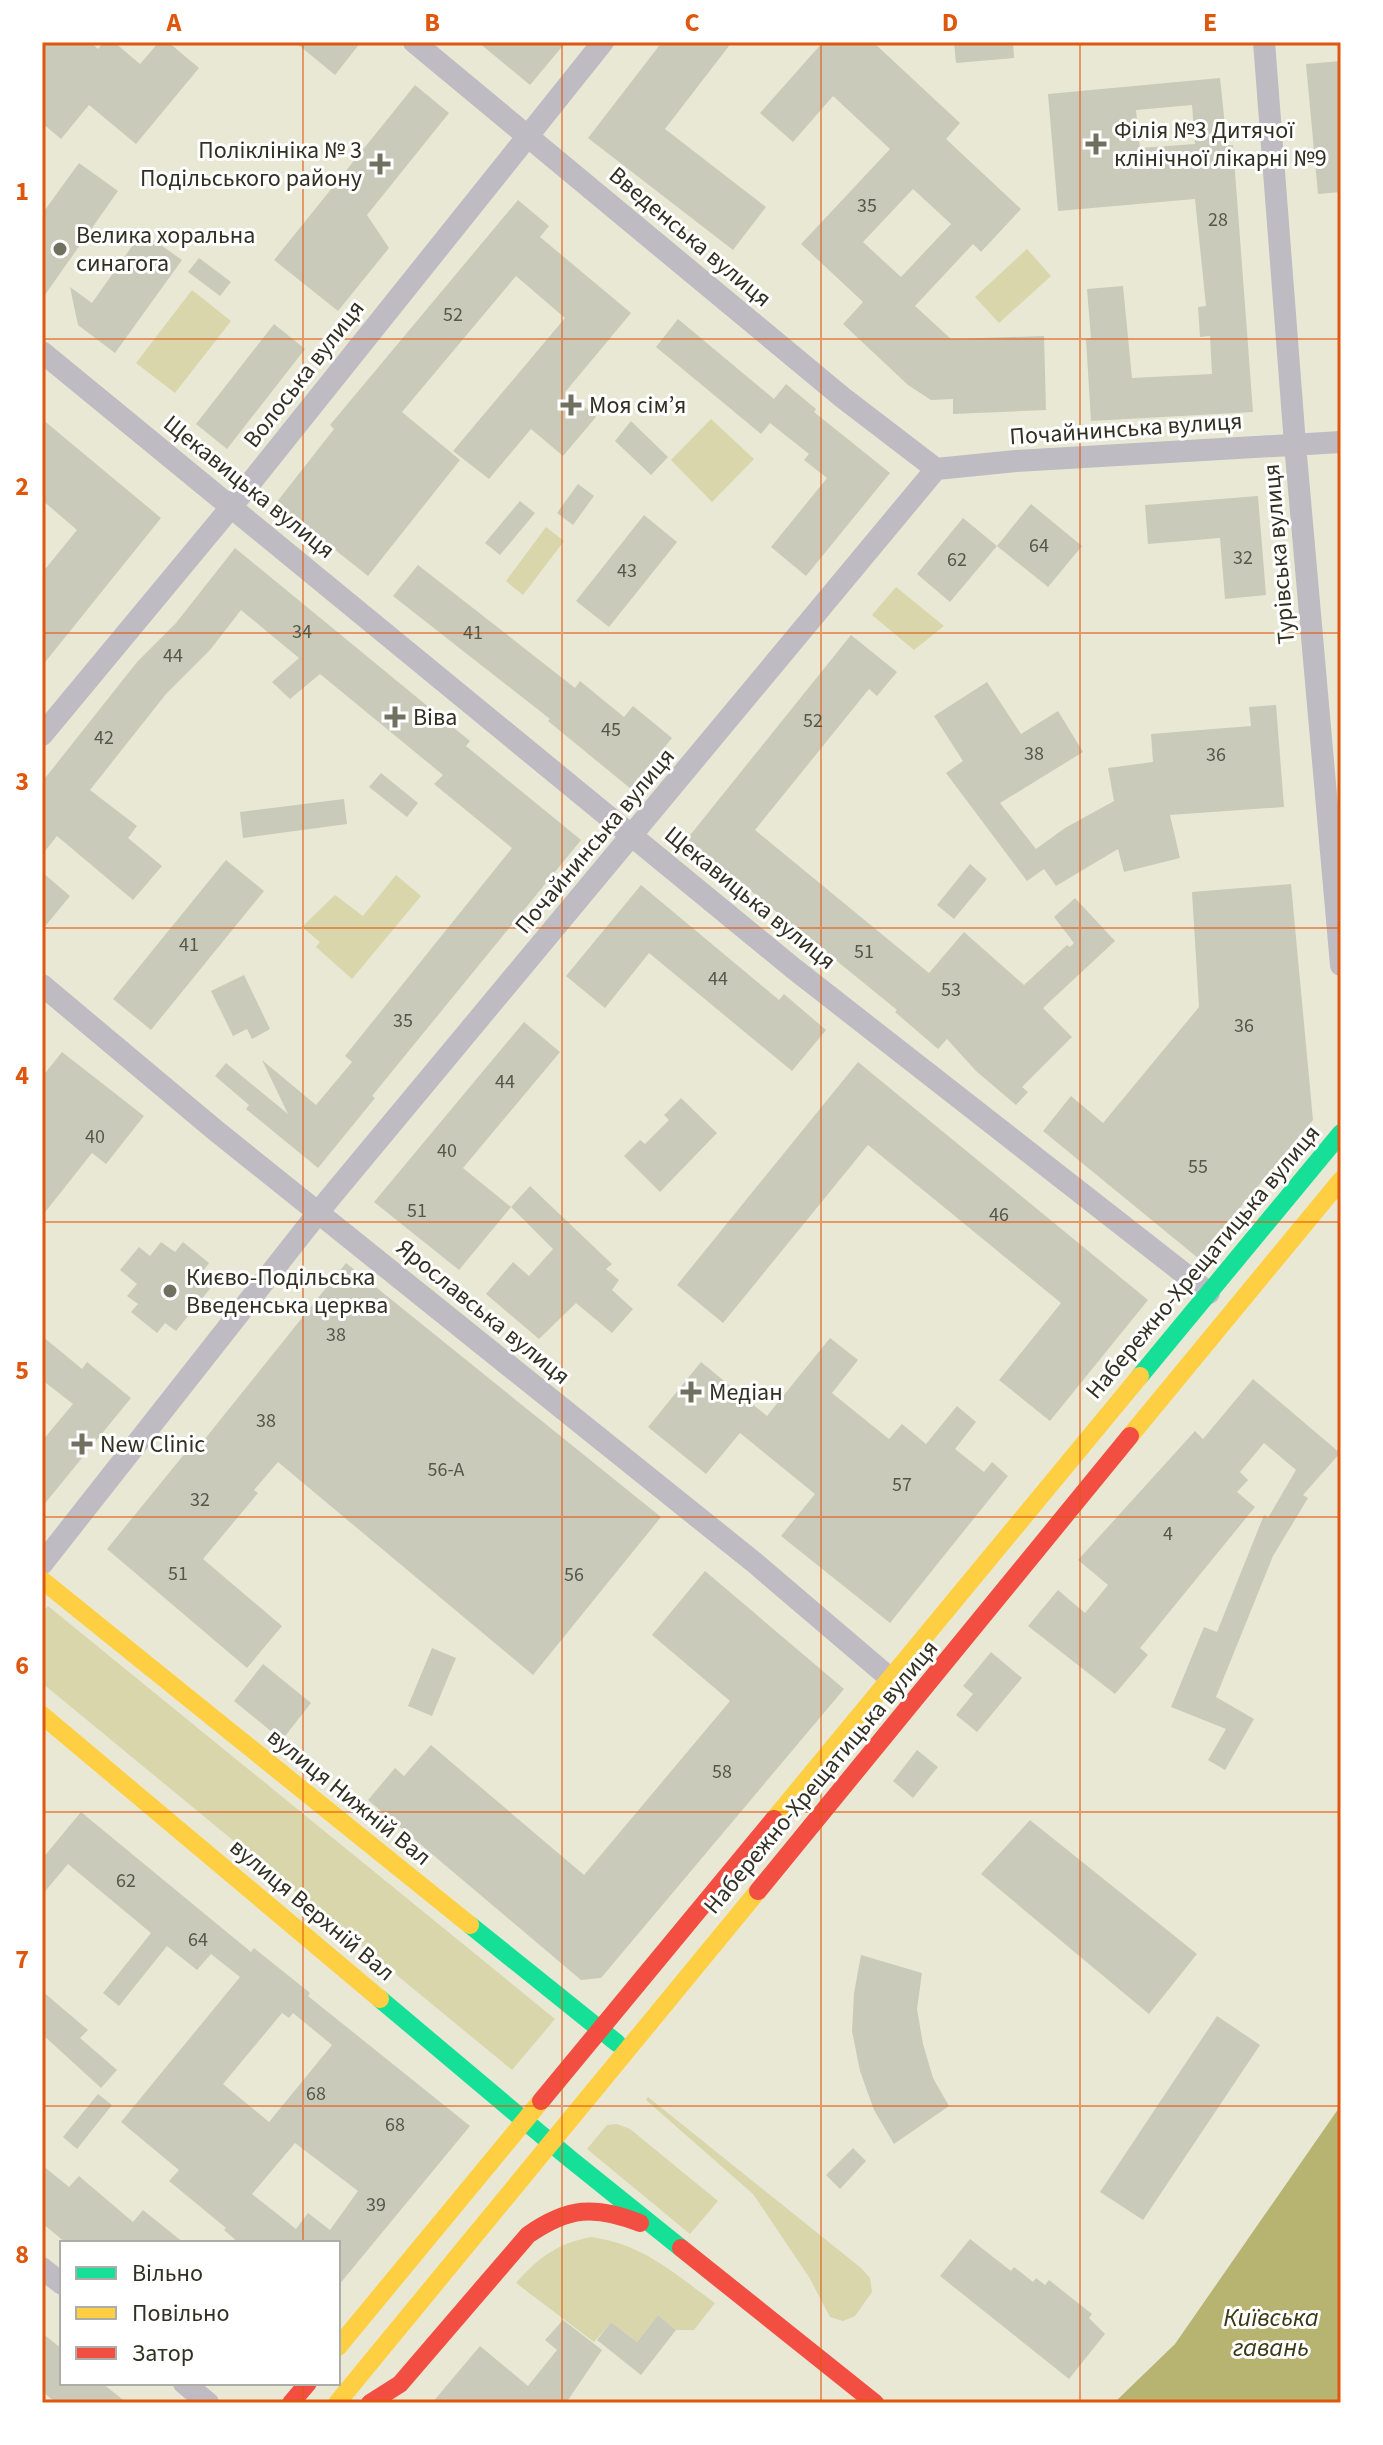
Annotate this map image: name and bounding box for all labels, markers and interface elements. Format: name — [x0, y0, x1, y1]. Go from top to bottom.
text: A — [166, 4, 183, 41]
text: B — [424, 4, 440, 41]
text: C — [684, 4, 700, 41]
text: D — [942, 4, 958, 41]
text: E — [1203, 4, 1217, 41]
place label: Філія №3 Дитячої клінічної лікарні №9 — [1114, 113, 1327, 176]
place label: Поліклініка № 3 Подільського району — [140, 133, 362, 196]
marker: Філія №3 Дитячої клінічної лікарні №9 — [1085, 133, 1107, 155]
marker: Поліклініка № 3 Подільського району — [369, 153, 391, 175]
street label: Введенська вулиця — [601, 158, 779, 316]
text: 1 — [15, 173, 29, 210]
house number: 35 — [857, 192, 877, 220]
house number: 28 — [1208, 206, 1228, 234]
place label: Велика хоральна синагога — [76, 218, 255, 281]
marker: Велика хоральна синагога — [51, 240, 69, 258]
street label: Волоська вулиця — [235, 293, 373, 455]
house number: 52 — [443, 301, 463, 329]
place label: Моя сім’я — [589, 388, 686, 423]
marker: Моя сім’я — [560, 394, 582, 416]
street label: Почайнинська вулиця — [1008, 403, 1244, 455]
street label: Щекавицька вулиця — [156, 407, 342, 567]
street label: Турівська вулиця — [1254, 462, 1304, 646]
text: 2 — [15, 468, 29, 505]
house number: 64 — [1029, 532, 1049, 560]
house number: 32 — [1233, 544, 1253, 572]
house number: 62 — [947, 546, 967, 574]
house number: 43 — [617, 557, 637, 585]
house number: 34 — [292, 618, 312, 646]
house number: 41 — [463, 619, 483, 647]
house number: 44 — [163, 642, 183, 670]
place label: Віва — [413, 700, 457, 735]
marker: Віва — [384, 706, 406, 728]
house number: 52 — [803, 707, 823, 735]
house number: 45 — [601, 716, 621, 744]
house number: 42 — [94, 724, 114, 752]
street label: Почайнинська вулиця — [507, 740, 683, 942]
house number: 38 — [1024, 740, 1044, 768]
house number: 36 — [1206, 741, 1226, 769]
text: 3 — [15, 763, 29, 800]
street label: Щекавицька вулиця — [657, 818, 843, 978]
house number: 41 — [179, 931, 199, 959]
house number: 51 — [854, 938, 874, 966]
house number: 44 — [708, 965, 728, 993]
house number: 53 — [941, 976, 961, 1004]
house number: 35 — [393, 1007, 413, 1035]
house number: 36 — [1234, 1012, 1254, 1040]
text: 4 — [15, 1057, 29, 1094]
house number: 44 — [495, 1068, 515, 1096]
street label: Набережно-Хрещатицька вулиця — [1077, 1117, 1329, 1407]
house number: 40 — [85, 1123, 105, 1151]
house number: 40 — [437, 1137, 457, 1165]
house number: 55 — [1188, 1153, 1208, 1181]
house number: 51 — [407, 1197, 427, 1225]
house number: 46 — [989, 1201, 1009, 1229]
street label: Ярославська вулиця — [388, 1231, 578, 1393]
place label: Києво-Подільська Введенська церква — [186, 1260, 388, 1323]
marker: Києво-Подільська Введенська церква — [161, 1282, 179, 1300]
house number: 38 — [326, 1321, 346, 1349]
text: 5 — [15, 1352, 29, 1389]
place label: Медіан — [709, 1375, 783, 1410]
marker: Медіан — [680, 1381, 702, 1403]
house number: 38 — [256, 1407, 276, 1435]
place label: New Clinic — [100, 1427, 205, 1462]
marker: New Clinic — [71, 1433, 93, 1455]
house number: 56-А — [428, 1456, 465, 1484]
house number: 57 — [892, 1471, 912, 1499]
house number: 32 — [190, 1486, 210, 1514]
house number: 4 — [1163, 1520, 1173, 1548]
house number: 51 — [168, 1560, 188, 1588]
house number: 56 — [564, 1561, 584, 1589]
street label: Набережно-Хрещатицька вулиця — [695, 1632, 947, 1922]
text: 6 — [15, 1647, 29, 1684]
street label: вулиця Нижній Вал — [259, 1720, 439, 1874]
house number: 58 — [712, 1758, 732, 1786]
street label: вулиця Верхній Вал — [222, 1830, 402, 1990]
house number: 62 — [116, 1867, 136, 1895]
house number: 64 — [188, 1926, 208, 1954]
text: 7 — [15, 1941, 29, 1978]
house number: 68 — [306, 2080, 326, 2108]
house number: 68 — [385, 2111, 405, 2139]
house number: 39 — [366, 2191, 386, 2219]
text: 8 — [15, 2236, 29, 2273]
legend — [60, 2241, 340, 2385]
text: Вільно — [132, 2256, 203, 2291]
text: Повільно — [132, 2296, 230, 2331]
water label: Київська гавань — [1223, 2299, 1319, 2366]
text: Затор — [132, 2336, 194, 2371]

